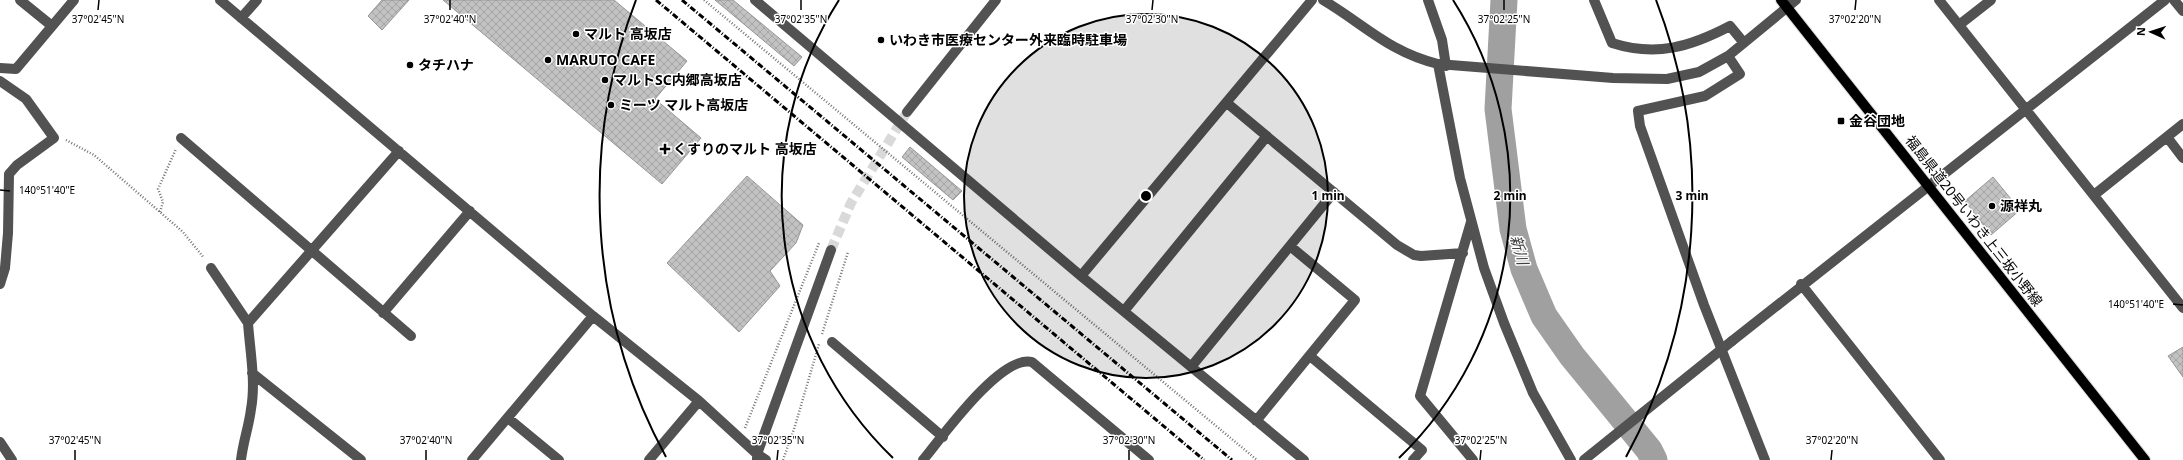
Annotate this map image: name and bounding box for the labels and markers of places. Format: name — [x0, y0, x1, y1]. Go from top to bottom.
place label: マルト 高坂店 — [584, 24, 672, 43]
marker: マルト 高坂店 — [571, 29, 581, 39]
place label: いわき市医療センター外来臨時駐車場 — [889, 30, 1127, 49]
marker: いわき市医療センター外来臨時駐車場 — [876, 35, 886, 45]
place label: MARUTO CAFE — [556, 50, 656, 69]
place label: タチハナ — [418, 55, 474, 74]
marker: MARUTO CAFE — [543, 55, 553, 65]
marker: タチハナ — [405, 60, 415, 70]
place label: マルトSC内郷高坂店 — [613, 70, 742, 89]
marker: マルトSC内郷高坂店 — [600, 75, 610, 85]
place label: ミーツ マルト高坂店 — [619, 95, 748, 114]
marker: ミーツ マルト高坂店 — [606, 100, 616, 110]
place label: 金谷団地 — [1849, 111, 1905, 130]
marker: 金谷団地 — [1836, 116, 1846, 126]
place label: くすりのマルト 高坂店 — [673, 139, 817, 158]
marker: くすりのマルト 高坂店 — [660, 144, 670, 154]
centre of rings — [1139, 189, 1153, 203]
place label: 源祥丸 — [2000, 196, 2042, 215]
marker: 源祥丸 — [1987, 201, 1997, 211]

